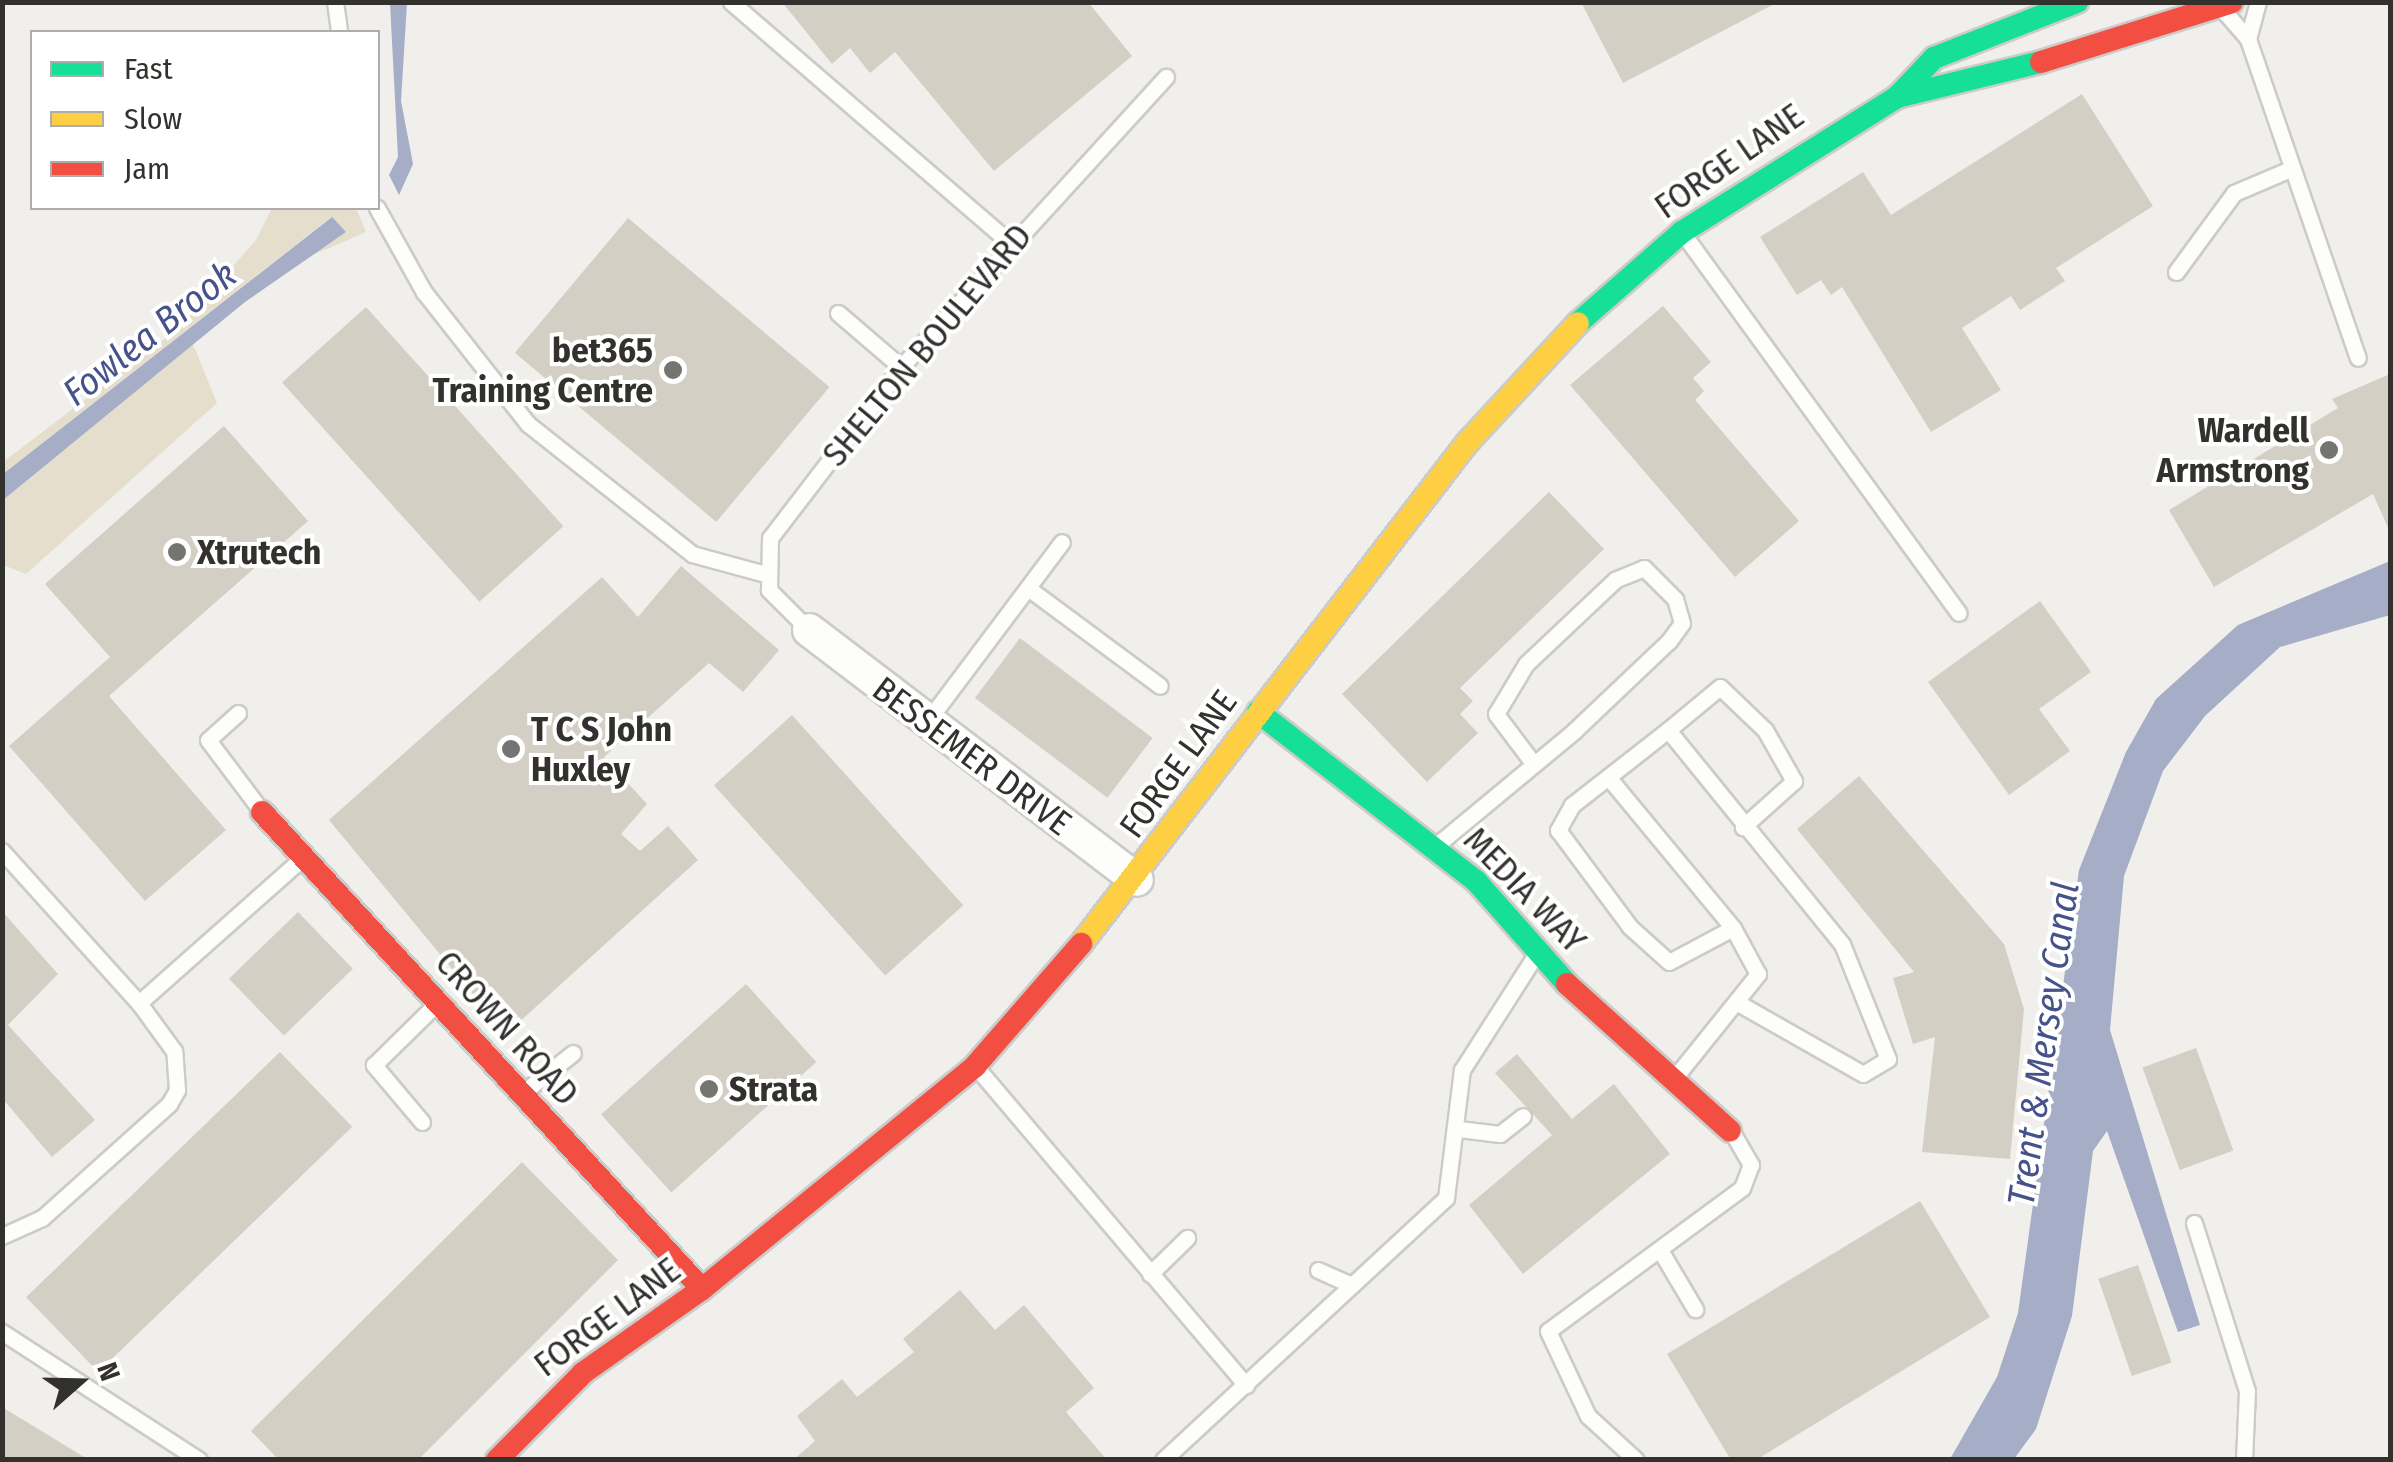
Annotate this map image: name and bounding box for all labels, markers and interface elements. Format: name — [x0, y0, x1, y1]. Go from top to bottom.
legend — [30, 30, 380, 210]
text: Fast — [124, 51, 172, 87]
street label: FORGE LANE — [1647, 95, 1811, 227]
text: Slow — [124, 101, 182, 137]
text: Jam — [124, 151, 170, 187]
street label: SHELTON BOULEVARD — [814, 216, 1040, 474]
water label: Fowlea Brook — [54, 252, 246, 416]
place label: bet365 Training Centre — [433, 329, 653, 411]
marker: bet365 Training Centre — [662, 359, 684, 381]
place label: Wardell Armstrong — [2157, 409, 2309, 491]
marker: Wardell Armstrong — [2318, 439, 2340, 461]
place label: Xtrutech — [197, 531, 321, 573]
marker: Xtrutech — [166, 541, 188, 563]
street label: BESSEMER DRIVE — [865, 668, 1079, 844]
street label: FORGE LANE — [1111, 682, 1245, 846]
place label: T C S John Huxley — [531, 708, 672, 790]
marker: T C S John Huxley — [500, 738, 522, 760]
street label: MEDIA WAY — [1455, 819, 1595, 961]
water label: Trent & Mersey Canal — [1999, 879, 2089, 1209]
street label: CROWN ROAD — [427, 942, 587, 1114]
place label: Strata — [729, 1068, 818, 1110]
marker: Strata — [698, 1078, 720, 1100]
street label: FORGE LANE — [526, 1249, 688, 1385]
north arrow — [30, 1332, 130, 1432]
text: N — [90, 1358, 127, 1385]

